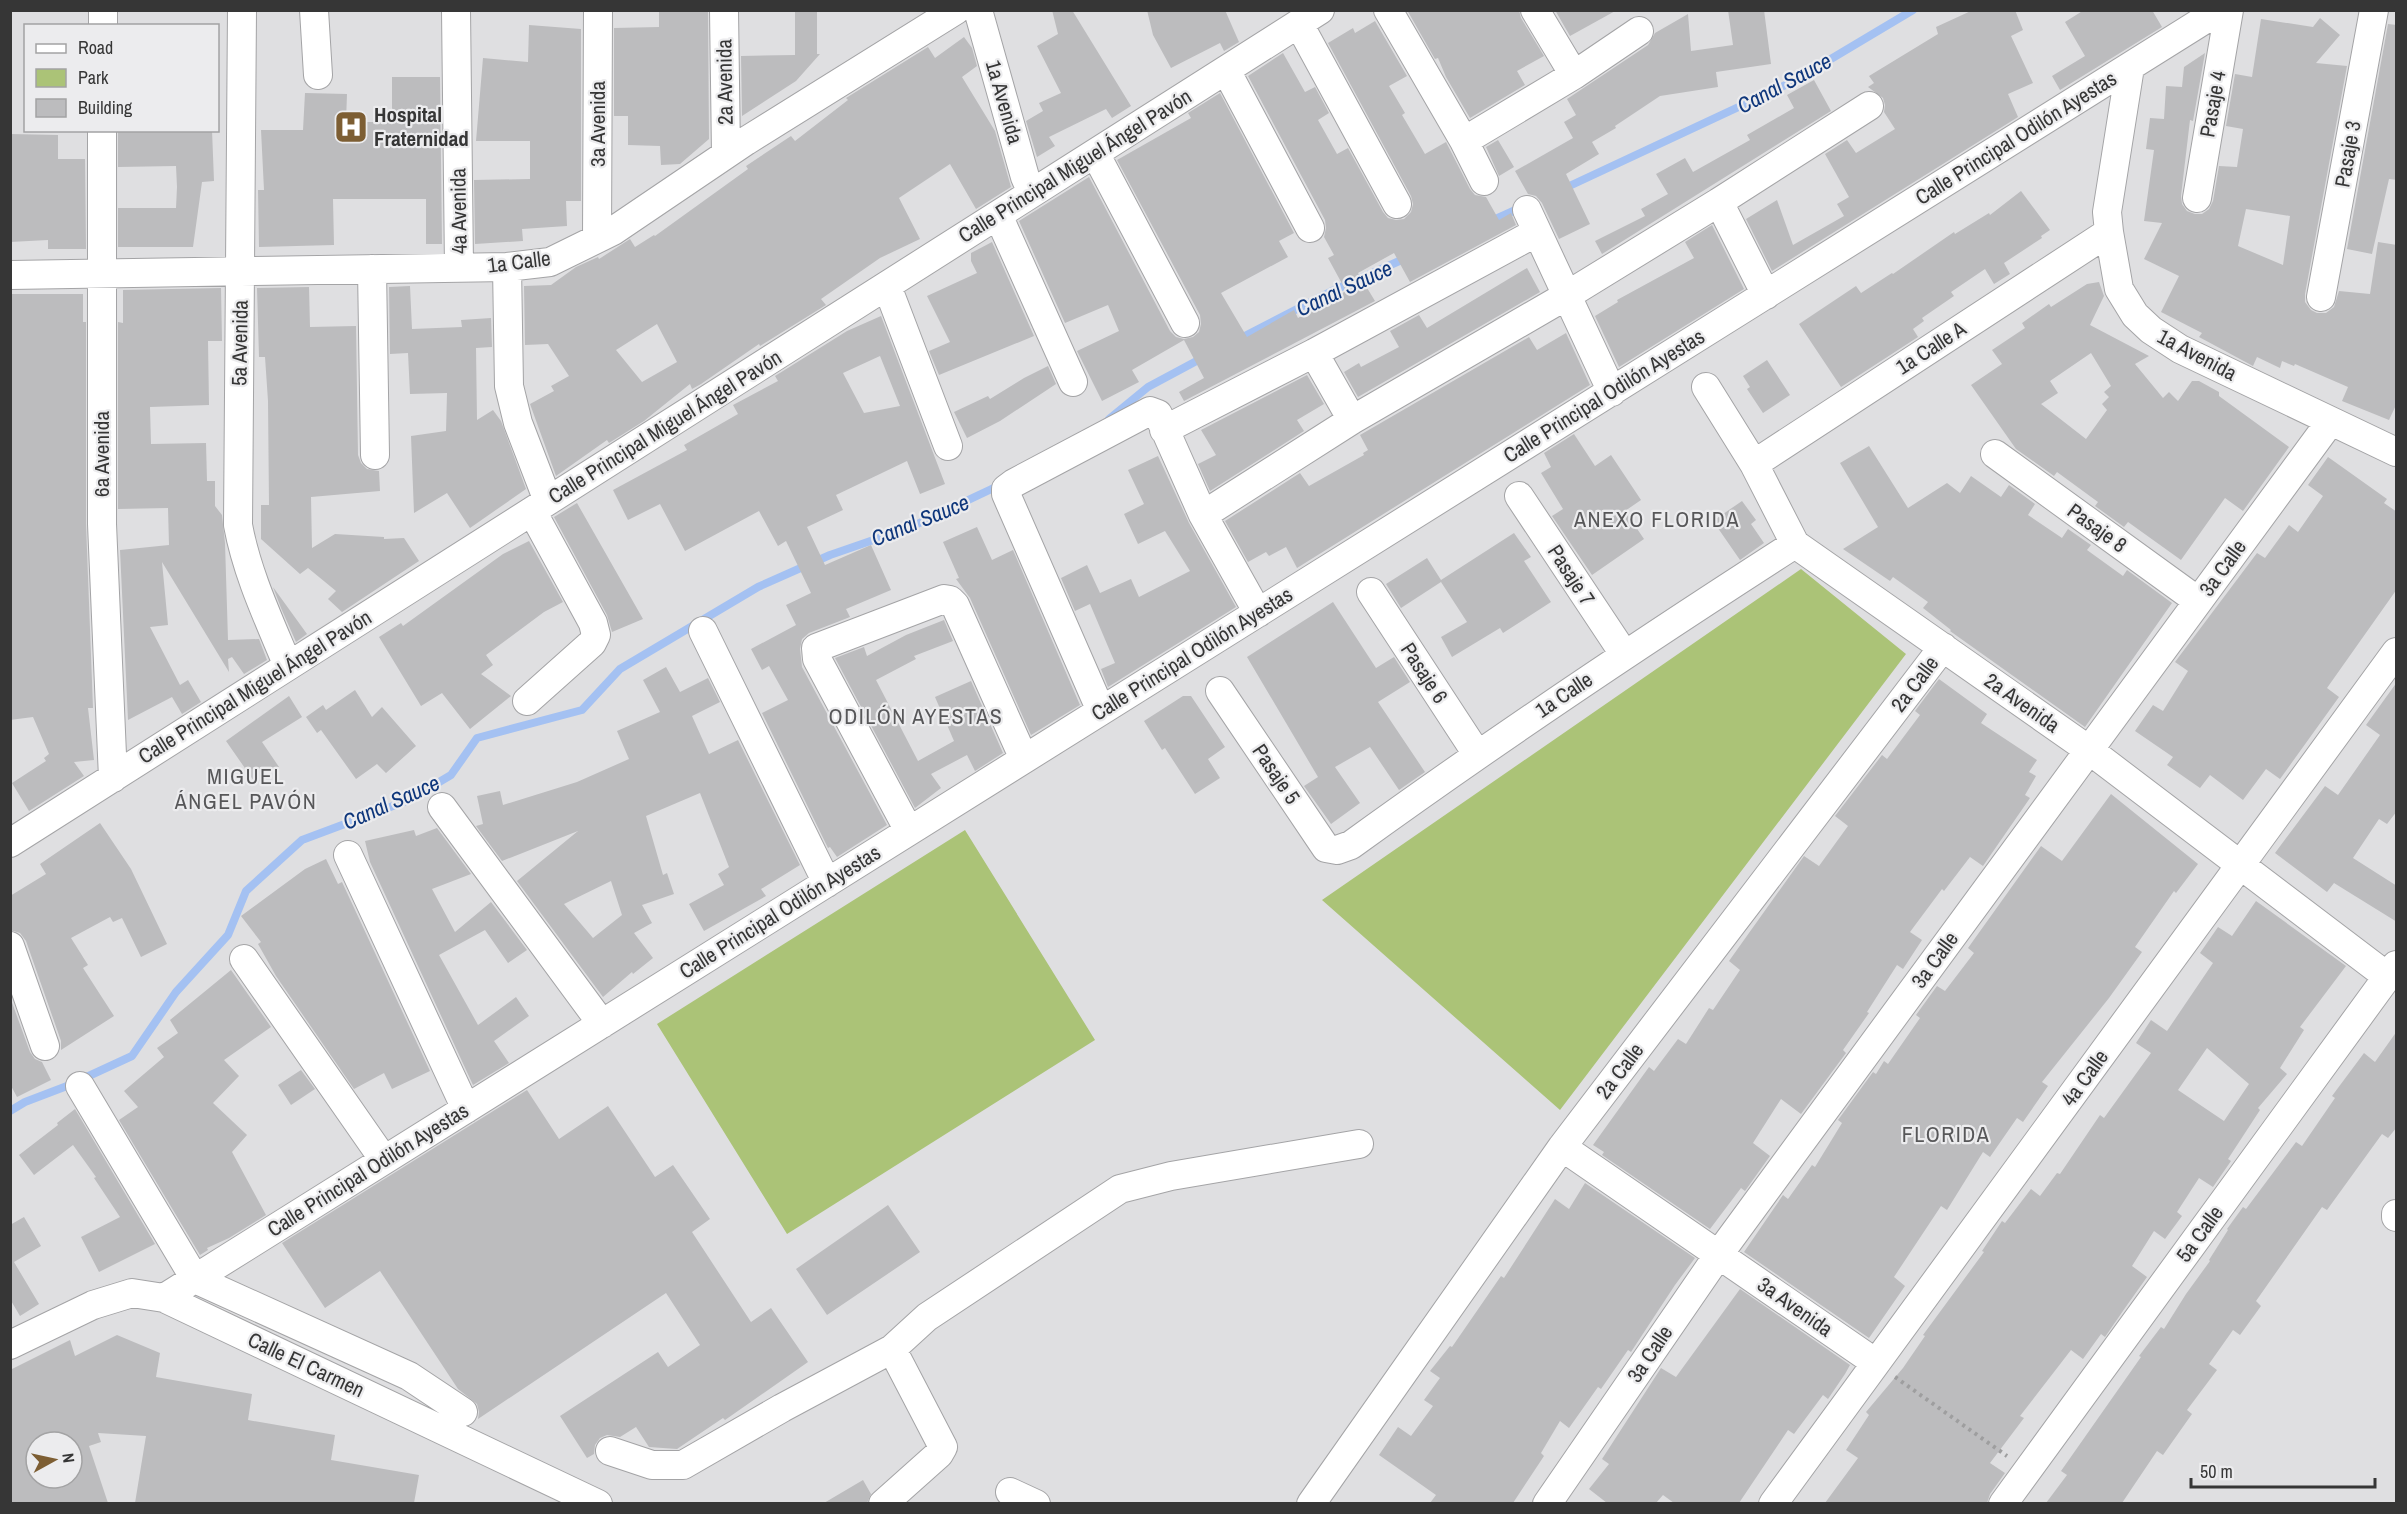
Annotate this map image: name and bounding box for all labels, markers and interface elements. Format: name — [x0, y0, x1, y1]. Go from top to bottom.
legend — [24, 24, 219, 132]
text: Road — [78, 35, 113, 60]
street label: 2a Avenida — [709, 38, 740, 125]
water label: Canal Sauce — [1731, 46, 1837, 120]
street label: 1a Avenida — [979, 57, 1030, 148]
street label: Calle Principal Odilón Ayestas — [1910, 64, 2122, 211]
text: Park — [78, 65, 109, 90]
street label: Pasaje 4 — [2192, 68, 2233, 139]
street label: 3a Avenida — [583, 81, 612, 167]
street label: Calle Principal Miguel Ángel Pavón — [953, 82, 1197, 249]
text: Building — [78, 95, 133, 120]
place label: Hospital Fraternidad — [374, 100, 469, 153]
hospital icon: Hospital Fraternidad — [333, 109, 369, 145]
street label: Pasaje 3 — [2327, 118, 2368, 189]
street label: 4a Avenida — [443, 167, 474, 254]
street label: 1a Calle — [486, 243, 552, 280]
water label: Canal Sauce — [1291, 253, 1397, 323]
street label: 5a Avenida — [224, 299, 255, 386]
street label: 1a Calle A — [1890, 314, 1972, 381]
street label: Calle Principal Odilón Ayestas — [1498, 322, 1710, 469]
street label: 1a Avenida — [2153, 322, 2242, 388]
street label: Calle Principal Miguel Ángel Pavón — [543, 343, 787, 510]
street label: 6a Avenida — [87, 411, 116, 497]
water label: Canal Sauce — [866, 487, 974, 553]
street label: Pasaje 8 — [2062, 496, 2133, 559]
district label: ANEXO FLORIDA — [1573, 504, 1740, 534]
street label: 3a Calle — [2192, 534, 2253, 602]
street label: Pasaje 7 — [1541, 539, 1602, 611]
street label: Calle Principal Odilón Ayestas — [1086, 580, 1298, 727]
street label: Calle Principal Miguel Ángel Pavón — [133, 603, 377, 770]
street label: Pasaje 6 — [1394, 637, 1455, 709]
street label: 2a Calle — [1884, 650, 1945, 718]
street label: 1a Calle — [1529, 665, 1598, 724]
street label: 2a Avenida — [1979, 666, 2066, 739]
district label: ODILÓN AYESTAS — [829, 701, 1003, 731]
street label: Pasaje 5 — [1246, 738, 1307, 810]
district label: MIGUEL ÁNGEL PAVÓN — [174, 761, 317, 816]
water label: Canal Sauce — [338, 767, 444, 837]
street label: Calle Principal Odilón Ayestas — [674, 838, 886, 985]
street label: 3a Calle — [1904, 926, 1965, 994]
street label: 2a Calle — [1589, 1037, 1650, 1105]
street label: 4a Calle — [2054, 1044, 2115, 1112]
street label: Calle Principal Odilón Ayestas — [262, 1096, 474, 1243]
district label: FLORIDA — [1902, 1119, 1990, 1149]
street label: 5a Calle — [2169, 1200, 2230, 1268]
street label: 3a Avenida — [1752, 1270, 1839, 1343]
street label: 3a Calle — [1620, 1319, 1679, 1388]
street label: Calle El Carmen — [243, 1325, 369, 1404]
north arrow — [24, 1430, 84, 1490]
scale bar — [2191, 1451, 2376, 1489]
text: N — [57, 1452, 80, 1464]
text: 50 m — [2200, 1459, 2233, 1484]

